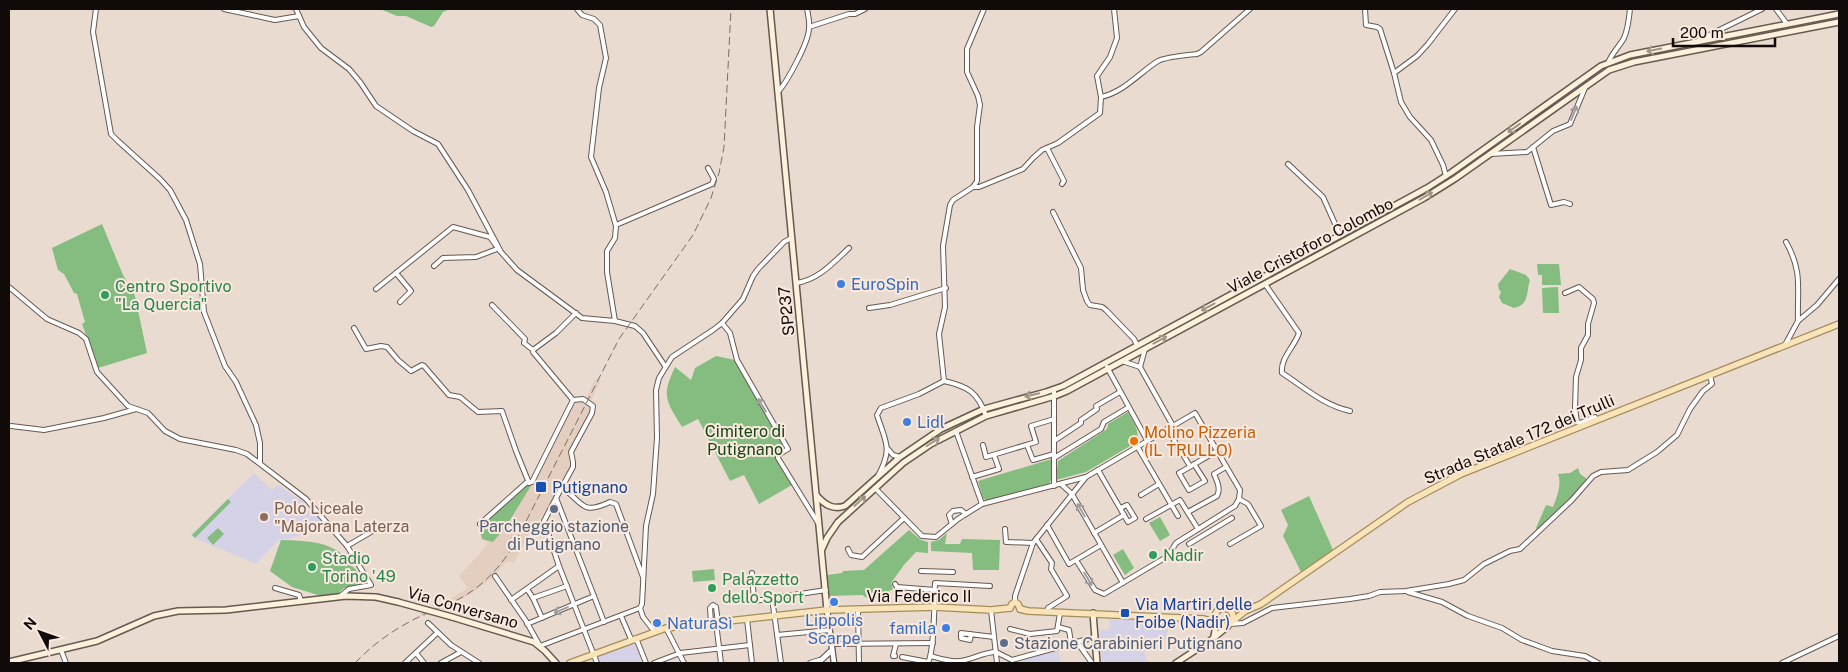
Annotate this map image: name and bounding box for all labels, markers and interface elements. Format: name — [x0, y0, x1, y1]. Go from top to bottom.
scale bar — [1673, 15, 1776, 47]
text: 200 m — [1680, 24, 1724, 41]
one-way arrow — [1646, 46, 1662, 56]
one-way arrow — [1570, 106, 1580, 121]
one-way arrow — [1507, 123, 1521, 133]
one-way arrow — [1418, 191, 1433, 201]
street label: Viale Cristoforo Colombo — [1224, 194, 1396, 297]
place label: EuroSpin — [851, 275, 919, 294]
place label: Centro Sportivo "La Quercia" — [115, 277, 232, 314]
marker: EuroSpin — [835, 278, 847, 290]
street label: SP237 — [774, 285, 799, 337]
marker: Centro Sportivo "La Quercia" — [99, 289, 111, 301]
one-way arrow — [1200, 302, 1215, 312]
one-way arrow — [1152, 335, 1167, 345]
one-way arrow — [1024, 391, 1040, 401]
street label: Strada Statale 172 dei Trulli — [1421, 391, 1617, 488]
one-way arrow — [757, 398, 767, 412]
place label: Lidl — [917, 413, 945, 432]
marker: Lidl — [901, 416, 913, 428]
park label: Cimitero di Putignano — [705, 422, 785, 459]
place label: Molino Pizzeria (IL TRULLO) — [1144, 423, 1256, 460]
marker: Molino Pizzeria (IL TRULLO) — [1128, 435, 1140, 447]
one-way arrow — [926, 437, 940, 447]
place label: Putignano — [552, 478, 628, 497]
marker: Putignano — [534, 480, 548, 494]
one-way arrow — [854, 495, 867, 507]
place label: Polo Liceale "Majorana Laterza — [274, 499, 409, 536]
marker: Parcheggio stazione di Putignano — [548, 503, 560, 515]
one-way arrow — [1076, 503, 1086, 518]
marker: Polo Liceale "Majorana Laterza — [258, 511, 270, 523]
place label: Parcheggio stazione di Putignano — [479, 517, 629, 554]
place label: Nadir — [1163, 546, 1204, 565]
place label: Stadio Torino '49 — [322, 549, 396, 586]
marker: Nadir — [1147, 549, 1159, 561]
marker: Stadio Torino '49 — [306, 561, 318, 573]
place label: Palazzetto dello Sport — [722, 570, 804, 607]
one-way arrow — [1084, 572, 1094, 586]
marker: Palazzetto dello Sport — [706, 582, 718, 594]
street label: Via Conversano — [405, 583, 521, 632]
street label: Via Federico II — [866, 587, 972, 606]
place label: Via Martiri delle Foibe (Nadir) — [1135, 595, 1252, 632]
marker: Lippolis Scarpe — [828, 596, 840, 608]
one-way arrow — [553, 606, 569, 615]
north arrow — [15, 607, 65, 657]
marker: Via Martiri delle Foibe (Nadir) — [1119, 607, 1131, 619]
place label: Lippolis Scarpe — [805, 611, 863, 648]
text: N — [21, 614, 40, 633]
place label: NaturaSì — [667, 614, 732, 633]
marker: NaturaSì — [651, 617, 663, 629]
place label: famila — [889, 619, 936, 638]
marker: famila — [940, 622, 952, 634]
place label: Stazione Carabinieri Putignano — [1014, 634, 1243, 653]
marker: Stazione Carabinieri Putignano — [998, 637, 1010, 649]

